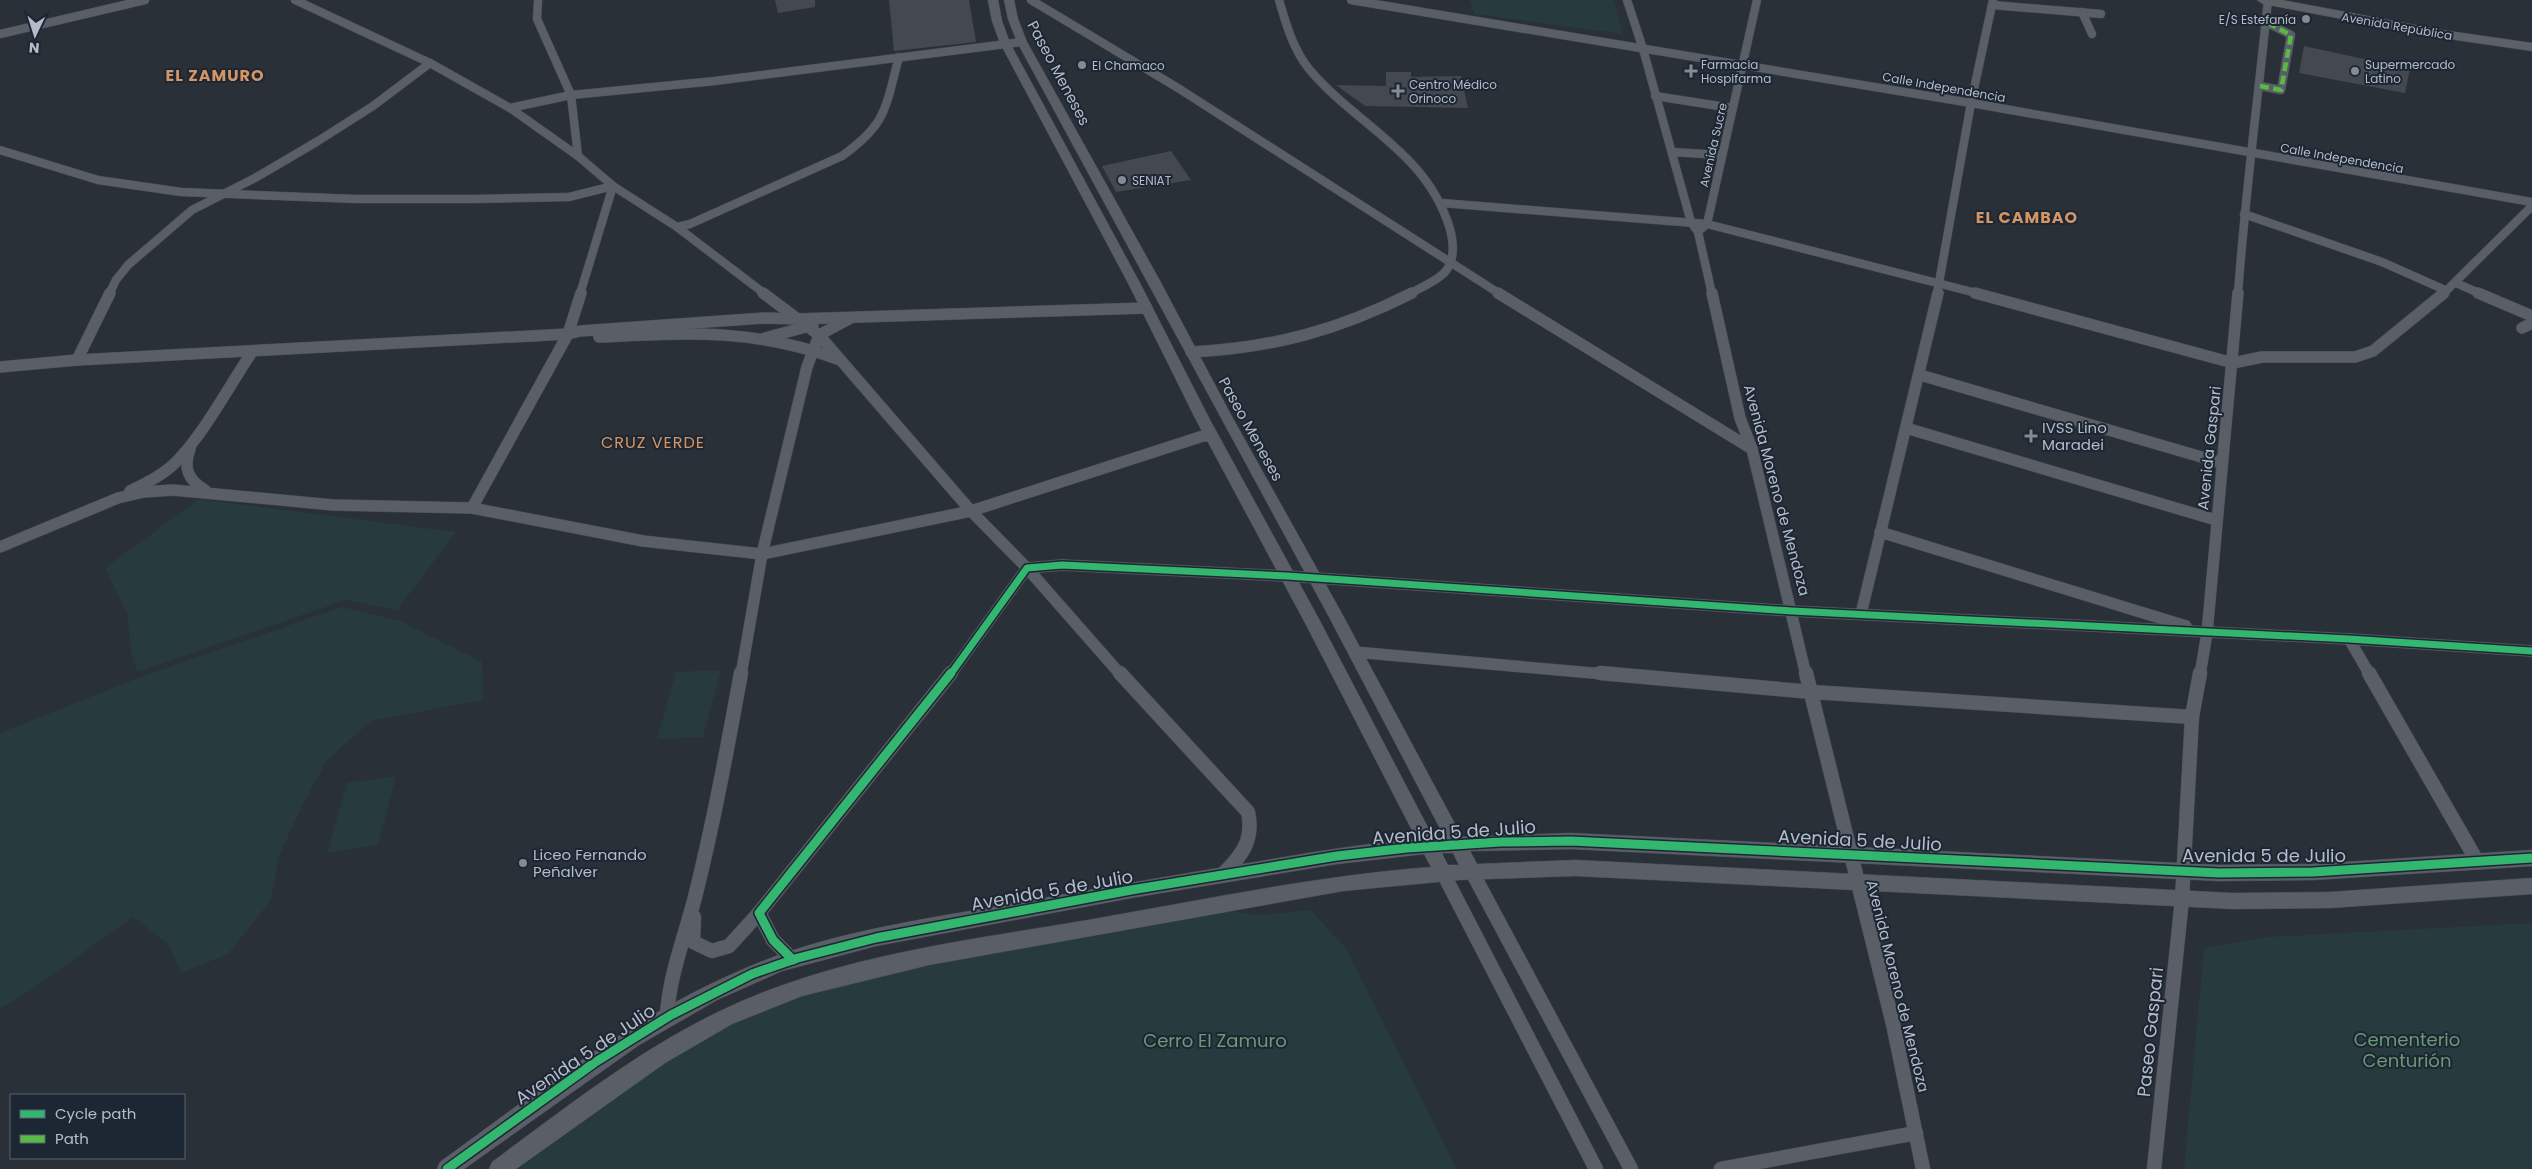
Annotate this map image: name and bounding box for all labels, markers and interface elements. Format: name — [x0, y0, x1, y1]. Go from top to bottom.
street label: Avenida República — [2340, 8, 2454, 44]
north arrow — [10, 10, 60, 60]
place label: E/S Estefanía — [2219, 11, 2296, 28]
marker: E/S Estefanía — [2300, 13, 2312, 25]
street label: Paseo Meneses — [1023, 17, 1095, 129]
text: N — [28, 38, 40, 58]
place label: Farmacia Hospifarma — [1701, 56, 1771, 87]
place label: Supermercado Latino — [2365, 56, 2456, 87]
place label: El Chamaco — [1092, 57, 1165, 74]
marker: El Chamaco — [1076, 59, 1088, 71]
district label: EL ZAMURO — [166, 64, 264, 87]
marker: Farmacia Hospifarma — [1685, 65, 1697, 77]
marker: Supermercado Latino — [2349, 65, 2361, 77]
street label: Calle Independencia — [1881, 68, 2007, 106]
place label: Centro Médico Orinoco — [1409, 76, 1497, 107]
marker: Centro Médico Orinoco — [1391, 84, 1405, 98]
street label: Avenida Sucre — [1695, 101, 1731, 189]
street label: Calle Independencia — [2279, 139, 2405, 177]
place label: SENIAT — [1132, 172, 1172, 189]
marker: SENIAT — [1116, 174, 1128, 186]
district label: EL CAMBAO — [1976, 206, 2078, 229]
street label: Paseo Meneses — [1214, 373, 1288, 485]
street label: Avenida Moreno de Mendoza — [1739, 382, 1815, 598]
street label: Avenida Gaspari — [2192, 385, 2226, 511]
place label: IVSS Lino Maradei — [2042, 417, 2107, 455]
marker: IVSS Lino Maradei — [2024, 429, 2038, 443]
district label: CRUZ VERDE — [601, 431, 705, 454]
street label: Avenida 5 de Julio — [1371, 814, 1537, 850]
street label: Avenida 5 de Julio — [1777, 823, 1943, 857]
street label: Avenida 5 de Julio — [2182, 843, 2346, 868]
place label: Liceo Fernando Peñalver — [533, 844, 647, 882]
marker: Liceo Fernando Peñalver — [517, 857, 529, 869]
street label: Avenida 5 de Julio — [969, 863, 1135, 917]
street label: Avenida Moreno de Mendoza — [1861, 878, 1935, 1094]
street label: Paseo Gaspari — [2131, 966, 2169, 1098]
street label: Avenida 5 de Julio — [510, 998, 660, 1110]
park label: Cementerio Centurión — [2354, 1027, 2460, 1073]
park label: Cerro El Zamuro — [1143, 1028, 1287, 1053]
legend — [10, 1094, 185, 1159]
text: Cycle path — [55, 1103, 136, 1124]
text: Path — [55, 1128, 89, 1149]

